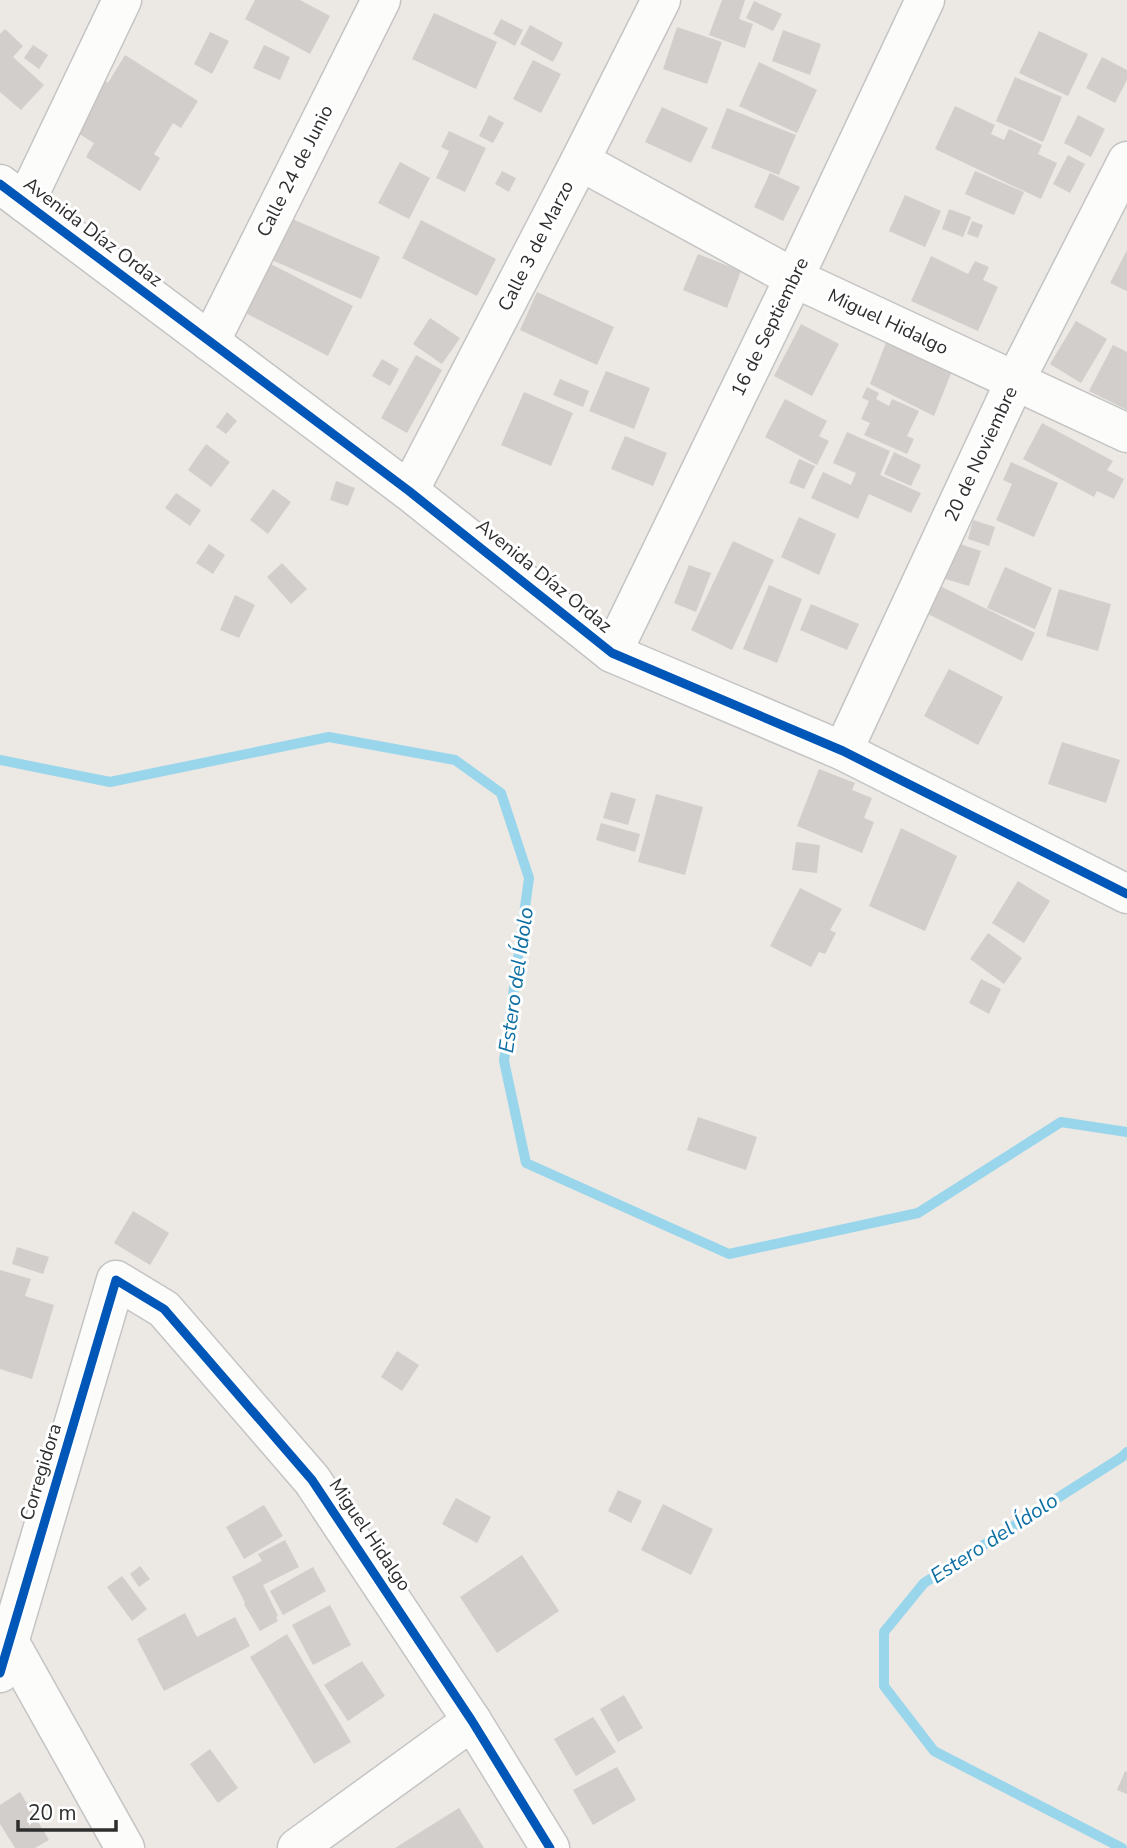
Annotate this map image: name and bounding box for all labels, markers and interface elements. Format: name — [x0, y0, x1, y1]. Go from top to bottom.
street label: Calle 24 de Junio — [250, 100, 340, 242]
street label: Avenida Díaz Ordaz — [18, 171, 168, 293]
street label: Calle 3 de Marzo — [492, 176, 580, 316]
street label: 16 de Septiembre — [725, 253, 815, 401]
street label: Miguel Hidalgo — [823, 283, 953, 361]
street label: 20 de Noviembre — [938, 382, 1024, 526]
street label: Avenida Díaz Ordaz — [471, 513, 618, 639]
water label: Estero del Ídolo — [492, 905, 540, 1055]
street label: Corregidora — [14, 1420, 68, 1524]
street label: Miguel Hidalgo — [323, 1474, 417, 1596]
water label: Estero del Ídolo — [925, 1486, 1063, 1590]
scale bar — [18, 1788, 116, 1832]
text: 20 m — [28, 1799, 77, 1827]

